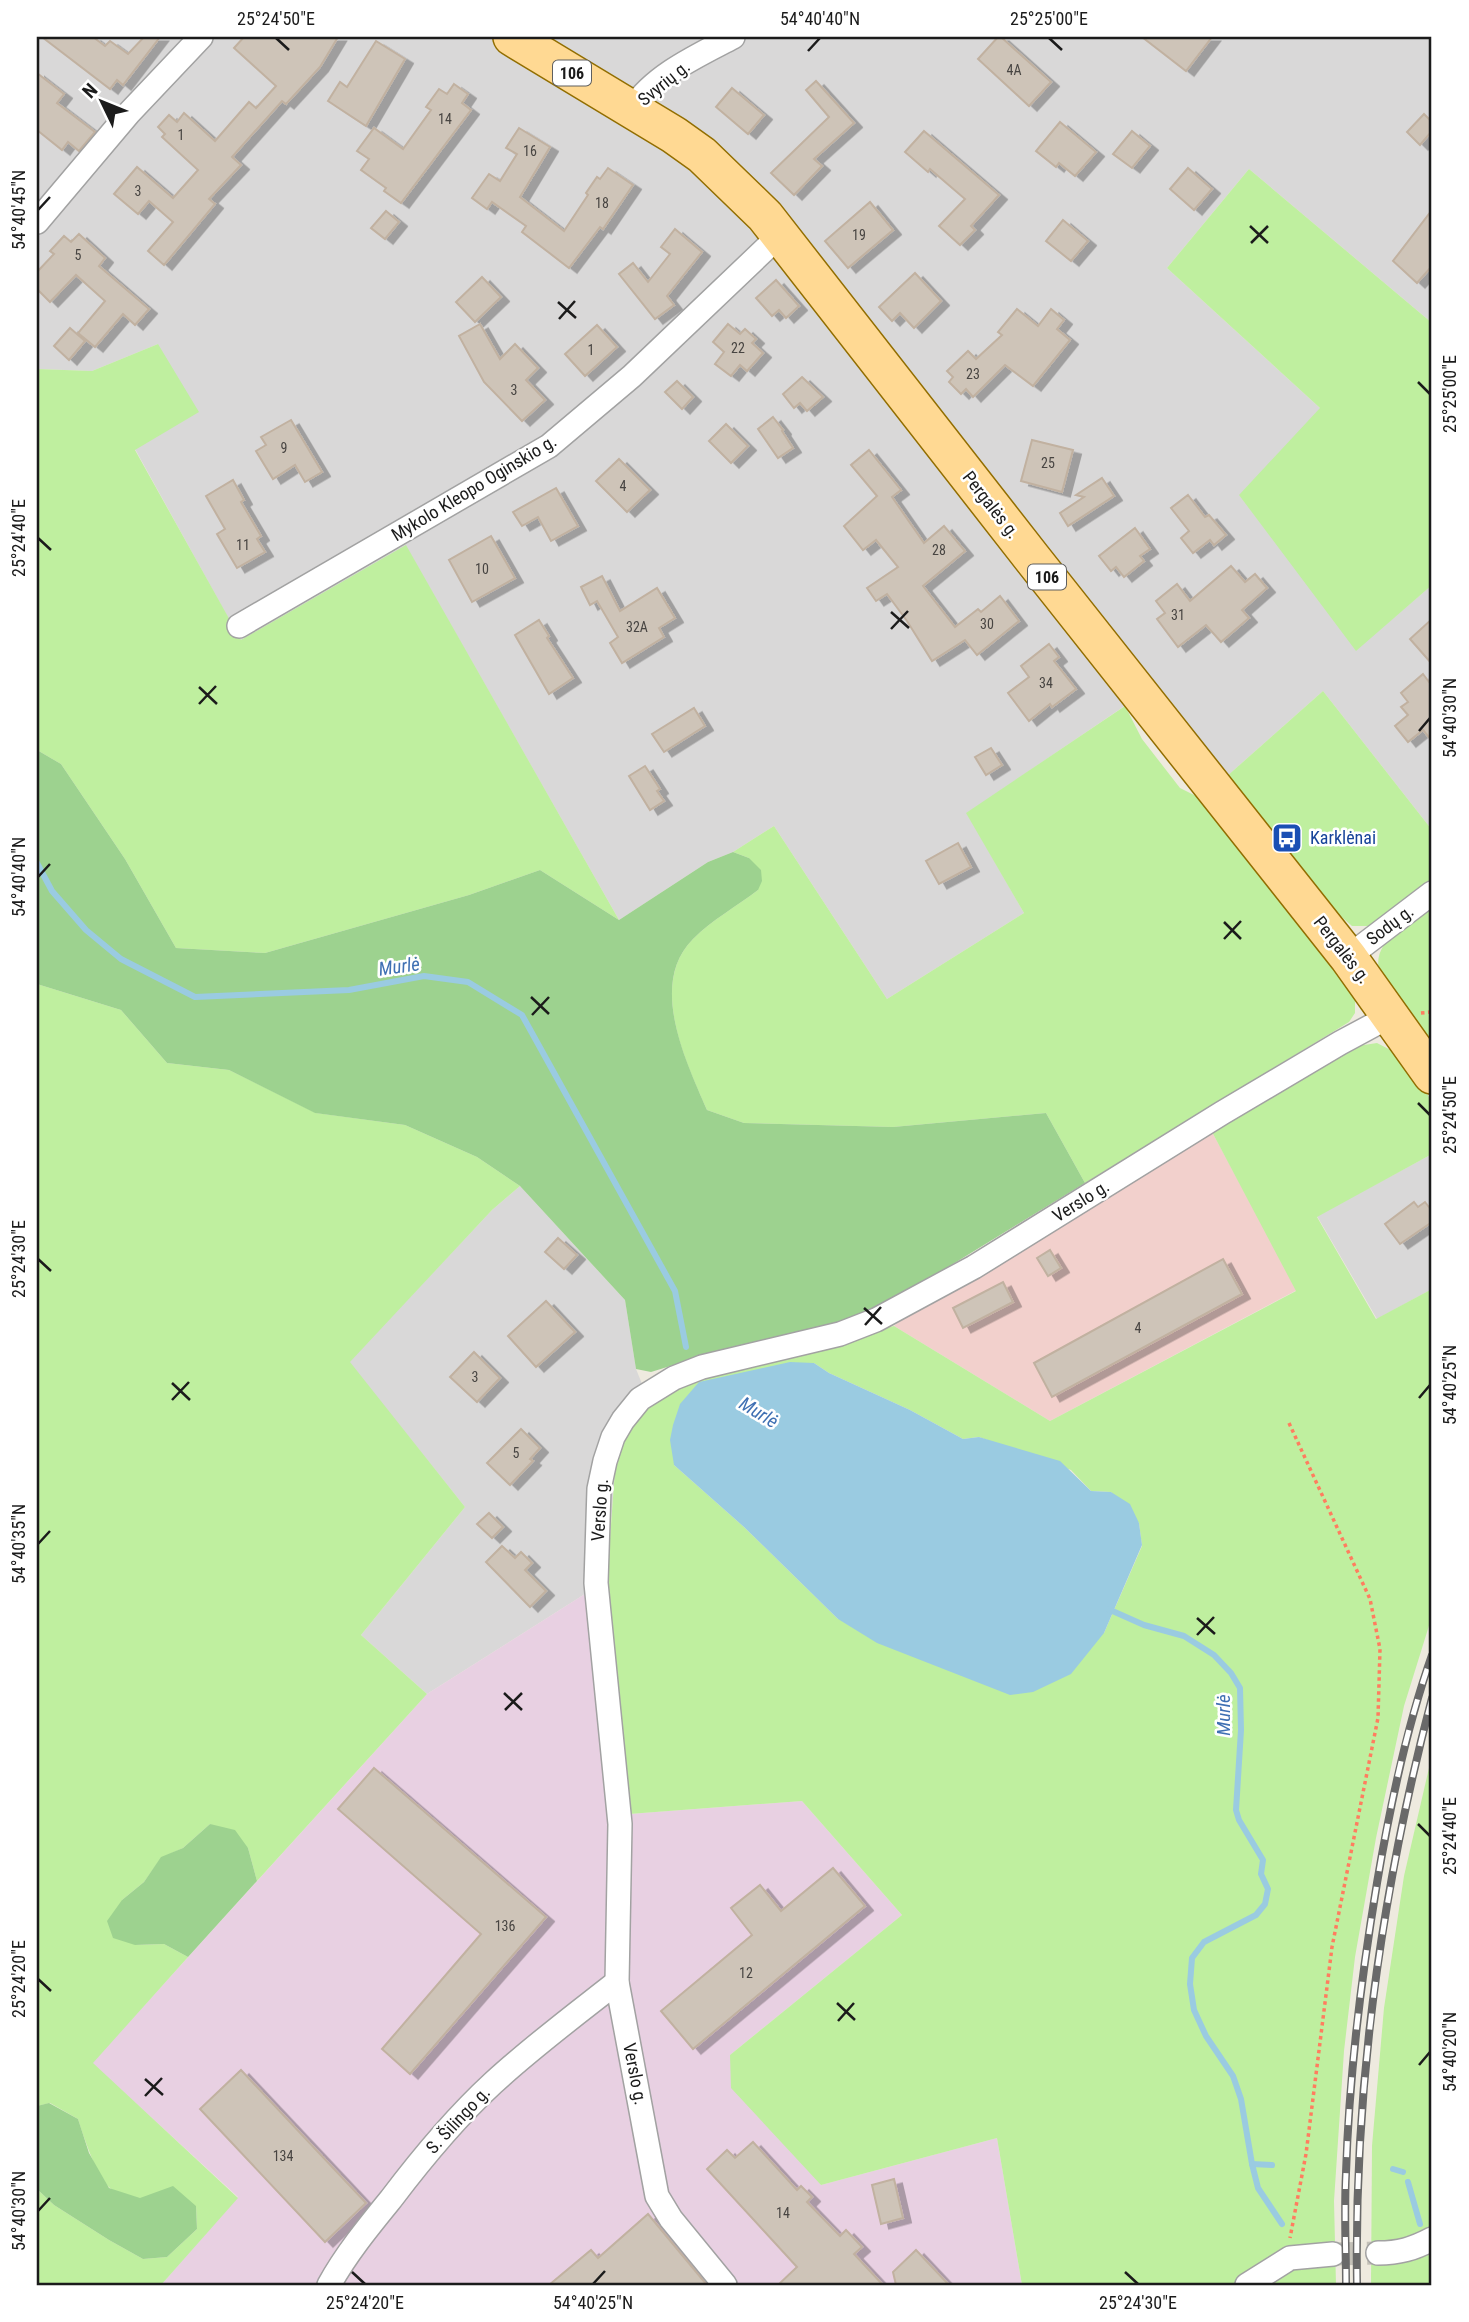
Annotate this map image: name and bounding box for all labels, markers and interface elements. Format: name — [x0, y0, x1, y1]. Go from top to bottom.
text: 25°24'50"E — [237, 8, 315, 29]
text: 54°40'40"N — [780, 8, 860, 29]
text: 25°25'00"E — [1010, 8, 1088, 29]
street label: Svyrių g. — [634, 55, 694, 110]
road number: 106 — [553, 60, 591, 86]
house number: 4A — [1007, 62, 1021, 78]
north arrow — [66, 66, 136, 136]
text: N — [78, 79, 102, 103]
house number: 14 — [438, 111, 452, 127]
house number: 1 — [178, 127, 184, 143]
house number: 16 — [523, 143, 537, 159]
text: 54°40'45"N — [8, 170, 29, 250]
house number: 3 — [135, 183, 141, 199]
house number: 18 — [595, 195, 609, 211]
house number: 19 — [852, 227, 866, 243]
house number: 5 — [75, 247, 82, 263]
house number: 22 — [731, 340, 745, 356]
house number: 1 — [588, 342, 594, 358]
text: 25°25'00"E — [1439, 355, 1460, 433]
house number: 23 — [966, 366, 980, 382]
house number: 3 — [511, 382, 517, 398]
street label: Mykolo Kleopo Oginskio g. — [387, 430, 560, 545]
house number: 9 — [281, 440, 287, 456]
house number: 25 — [1041, 455, 1055, 471]
street label: Pergalės g. — [959, 467, 1024, 543]
house number: 4 — [620, 478, 627, 494]
text: 25°24'40"E — [8, 499, 29, 577]
house number: 11 — [236, 537, 250, 553]
house number: 28 — [932, 542, 946, 558]
house number: 10 — [475, 561, 489, 577]
road number: 106 — [1028, 564, 1066, 590]
house number: 31 — [1171, 607, 1185, 623]
house number: 30 — [980, 616, 994, 632]
house number: 32A — [626, 619, 648, 635]
house number: 34 — [1039, 675, 1053, 691]
text: 54°40'30"N — [1439, 678, 1460, 758]
bus stop icon: Karklėnai — [1270, 821, 1304, 855]
place label: Karklėnai — [1310, 827, 1376, 848]
text: 54°40'40"N — [8, 837, 29, 917]
street label: Sodų g. — [1362, 900, 1417, 949]
street label: Pergalės g. — [1310, 912, 1375, 988]
water label: Murlė — [377, 952, 421, 981]
text: 25°24'50"E — [1439, 1076, 1460, 1154]
street label: Verslo g. — [1049, 1175, 1113, 1226]
text: 25°24'30"E — [8, 1220, 29, 1298]
house number: 4 — [1135, 1320, 1142, 1336]
text: 54°40'25"N — [1439, 1345, 1460, 1425]
house number: 3 — [472, 1369, 478, 1385]
water label: Murlė — [735, 1392, 782, 1433]
house number: 5 — [513, 1445, 520, 1461]
street label: Verslo g. — [587, 1478, 612, 1542]
text: 54°40'35"N — [8, 1504, 29, 1584]
water label: Murlė — [1212, 1694, 1235, 1736]
text: 25°24'40"E — [1439, 1797, 1460, 1875]
house number: 136 — [495, 1918, 515, 1934]
text: 25°24'20"E — [8, 1940, 29, 2018]
house number: 12 — [739, 1965, 753, 1981]
text: 54°40'20"N — [1439, 2012, 1460, 2092]
street label: Verslo g. — [619, 2041, 652, 2107]
street label: S. Šilingo g. — [421, 2082, 494, 2158]
house number: 134 — [273, 2148, 293, 2164]
text: 54°40'30"N — [8, 2171, 29, 2251]
house number: 14 — [776, 2205, 790, 2221]
text: 25°24'20"E — [326, 2292, 404, 2313]
text: 54°40'25"N — [553, 2292, 633, 2313]
text: 25°24'30"E — [1099, 2292, 1177, 2313]

